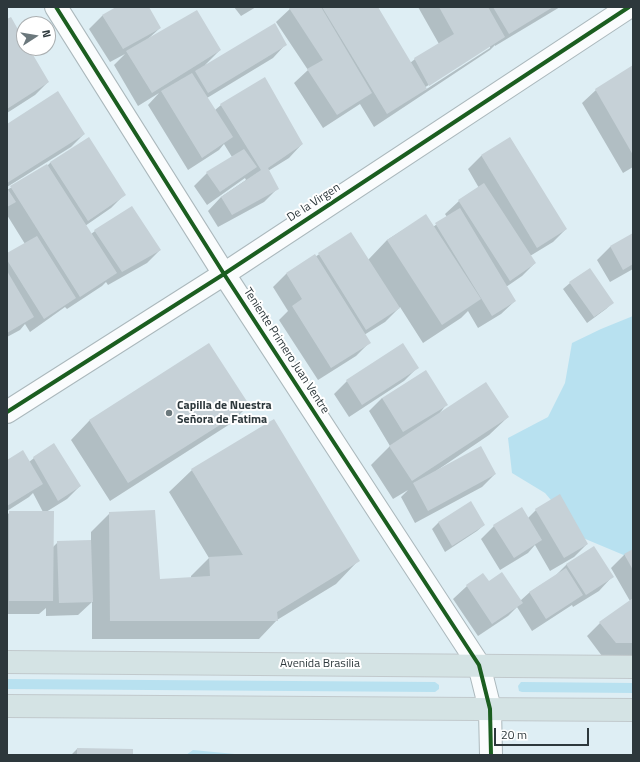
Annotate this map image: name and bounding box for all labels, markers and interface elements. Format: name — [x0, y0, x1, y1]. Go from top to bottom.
north arrow — [16, 16, 56, 56]
text: N — [38, 28, 55, 39]
street label: De la Virgen — [285, 181, 343, 225]
street label: Teniente Primero Juan Ventre — [240, 285, 332, 417]
place label: Capilla de Nuestra Señora de Fatima — [177, 399, 272, 427]
marker: Capilla de Nuestra Señora de Fatima — [164, 408, 174, 418]
street label: Avenida Brasilia — [280, 657, 360, 671]
scale bar — [496, 720, 591, 746]
text: 20 m — [501, 725, 527, 744]

